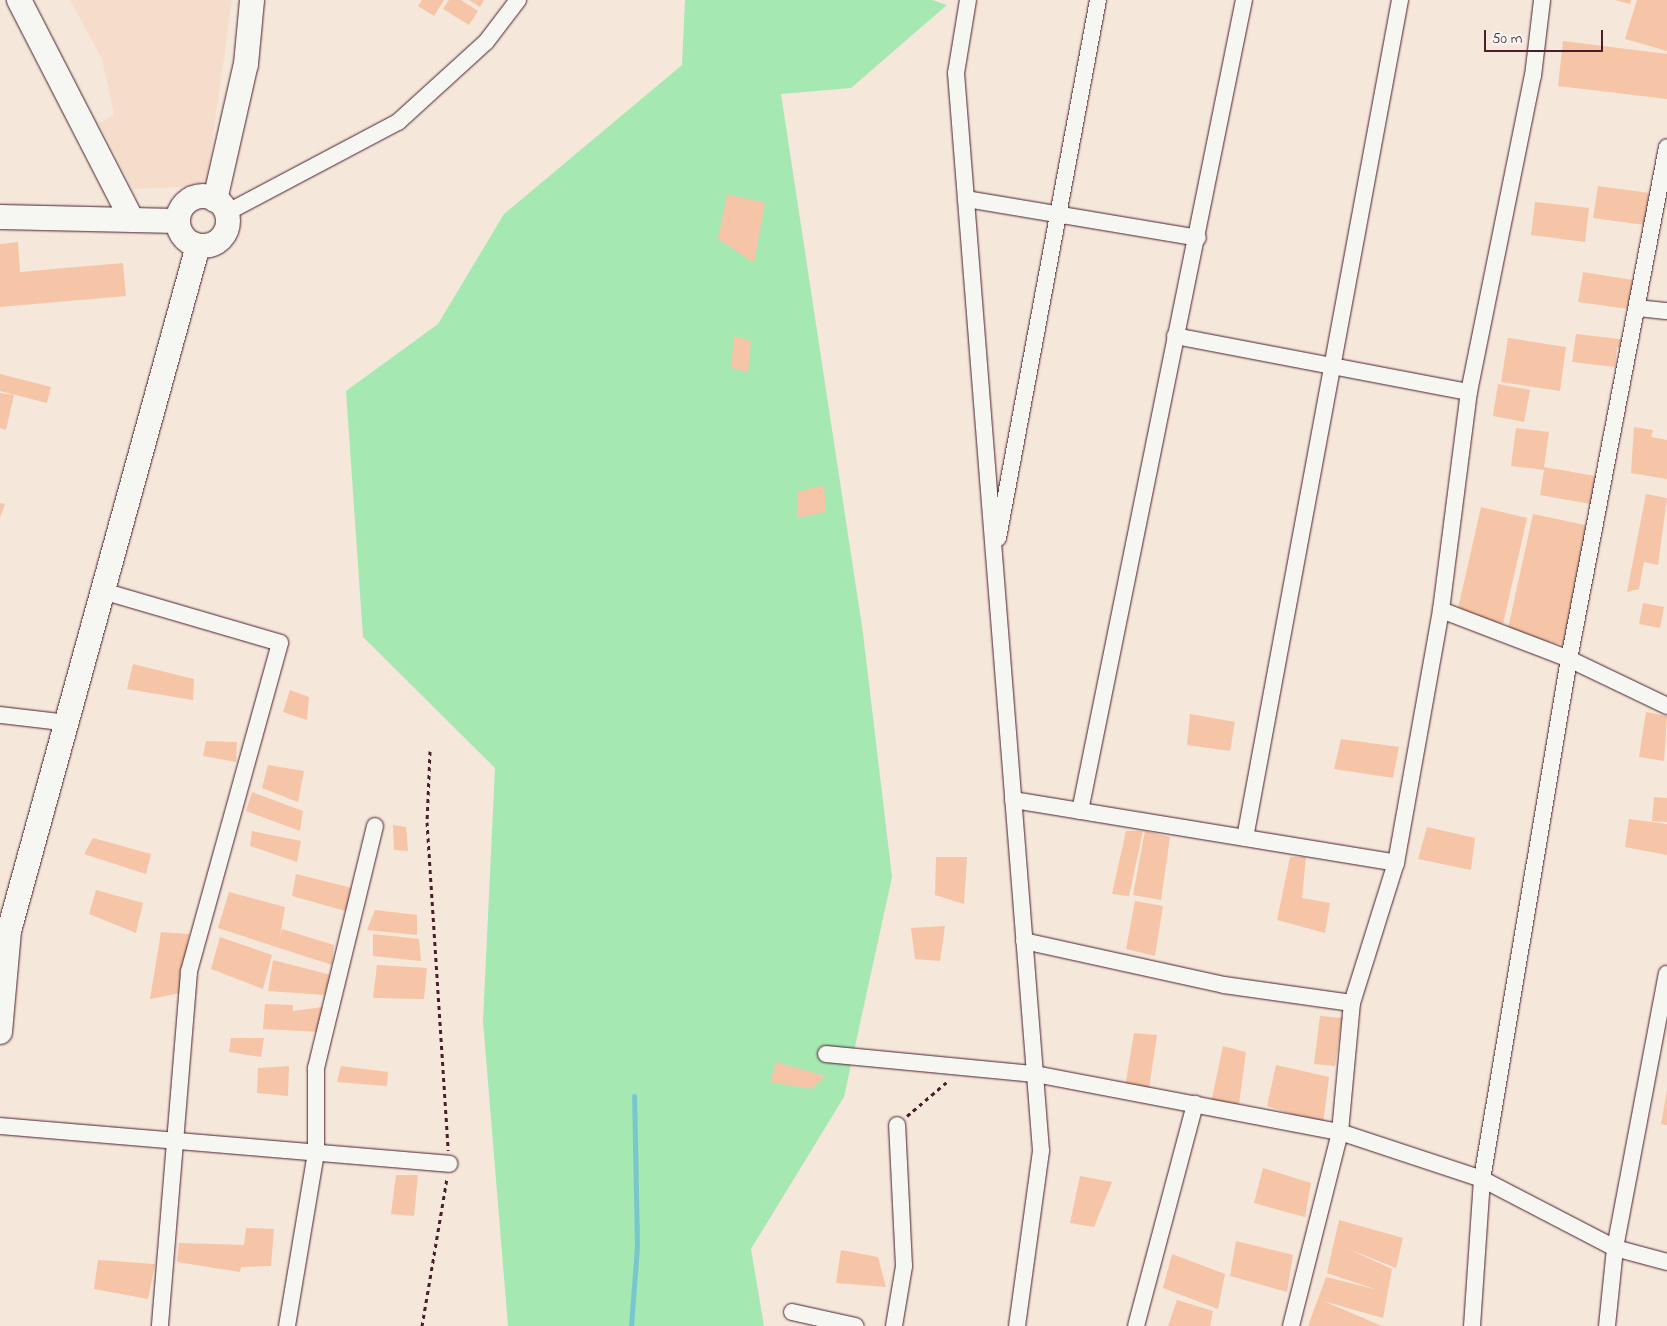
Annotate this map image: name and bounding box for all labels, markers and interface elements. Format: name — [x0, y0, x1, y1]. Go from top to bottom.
scale bar — [1487, 20, 1606, 52]
text: 50 m — [1492, 28, 1522, 50]

